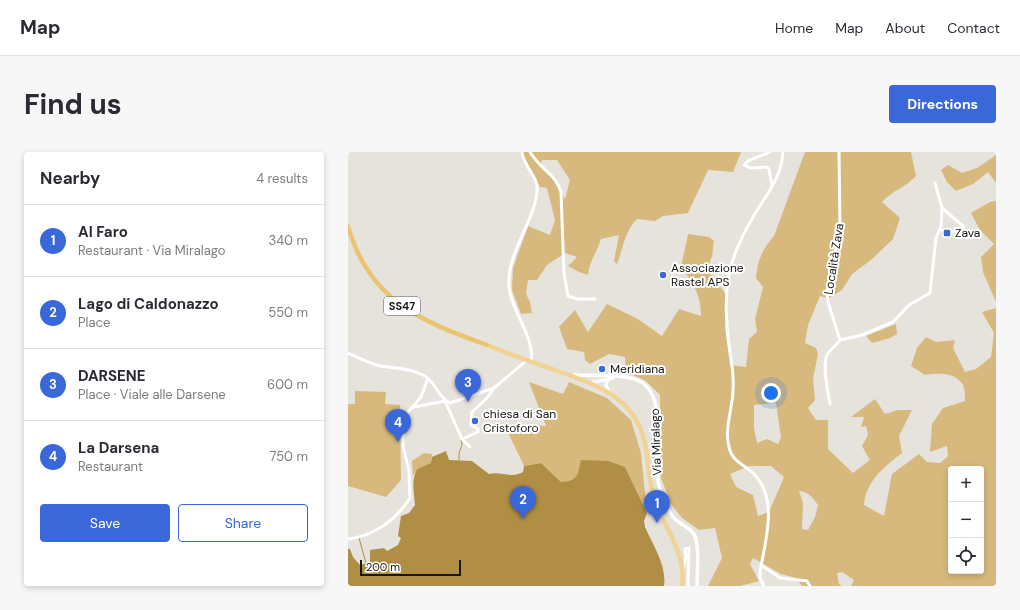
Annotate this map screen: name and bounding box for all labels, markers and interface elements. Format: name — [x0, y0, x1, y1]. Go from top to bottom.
text: Map — [20, 15, 60, 40]
text: Home — [775, 19, 813, 37]
text: Map — [835, 19, 863, 37]
text: About — [885, 19, 925, 37]
text: Contact — [947, 19, 1000, 37]
button: Directions — [889, 85, 996, 123]
text: Find us — [24, 86, 122, 123]
text: Nearby — [40, 167, 100, 189]
text: 4 results — [256, 170, 308, 187]
text: Al Faro — [78, 222, 128, 242]
street label: Località Zava — [820, 222, 848, 296]
place label: Zava — [955, 225, 980, 241]
marker: Zava — [942, 228, 952, 238]
text: 1 — [51, 232, 55, 249]
text: 340 m — [268, 232, 308, 249]
text: Restaurant · Via Miralago — [78, 242, 225, 259]
place label: Associazione Rastel APS — [671, 260, 744, 290]
marker: Associazione Rastel APS — [658, 270, 668, 280]
text: Lago di Caldonazzo — [78, 294, 219, 314]
road number: SS47 — [384, 297, 420, 315]
text: 2 — [49, 304, 57, 321]
text: 550 m — [268, 304, 308, 321]
text: Place — [78, 314, 110, 331]
place label: Meridiana — [610, 361, 665, 377]
marker: Meridiana — [597, 364, 607, 374]
text: DARSENE — [78, 366, 146, 386]
pin: 3 — [455, 369, 481, 402]
text: 3 — [49, 376, 57, 393]
text: 600 m — [267, 376, 308, 393]
your location — [761, 383, 781, 403]
text: Place · Viale alle Darsene — [78, 386, 226, 403]
place label: chiesa di San Cristoforo — [483, 406, 556, 436]
street label: Via Miralago — [647, 408, 665, 476]
pin: 4 — [385, 409, 411, 442]
marker: chiesa di San Cristoforo — [470, 416, 480, 426]
text: La Darsena — [78, 438, 159, 458]
text: 4 — [49, 448, 57, 465]
text: 750 m — [270, 448, 308, 465]
text: Restaurant — [78, 458, 143, 475]
map controls — [948, 466, 984, 574]
button: + — [948, 466, 984, 502]
pin: 2 — [510, 486, 536, 519]
pin: 1 — [644, 490, 670, 523]
button: − — [948, 502, 984, 538]
button: Save — [40, 504, 170, 542]
button: Share — [178, 504, 308, 542]
button: locate — [948, 538, 984, 574]
scale bar — [360, 558, 461, 577]
text: 200 m — [366, 560, 400, 574]

